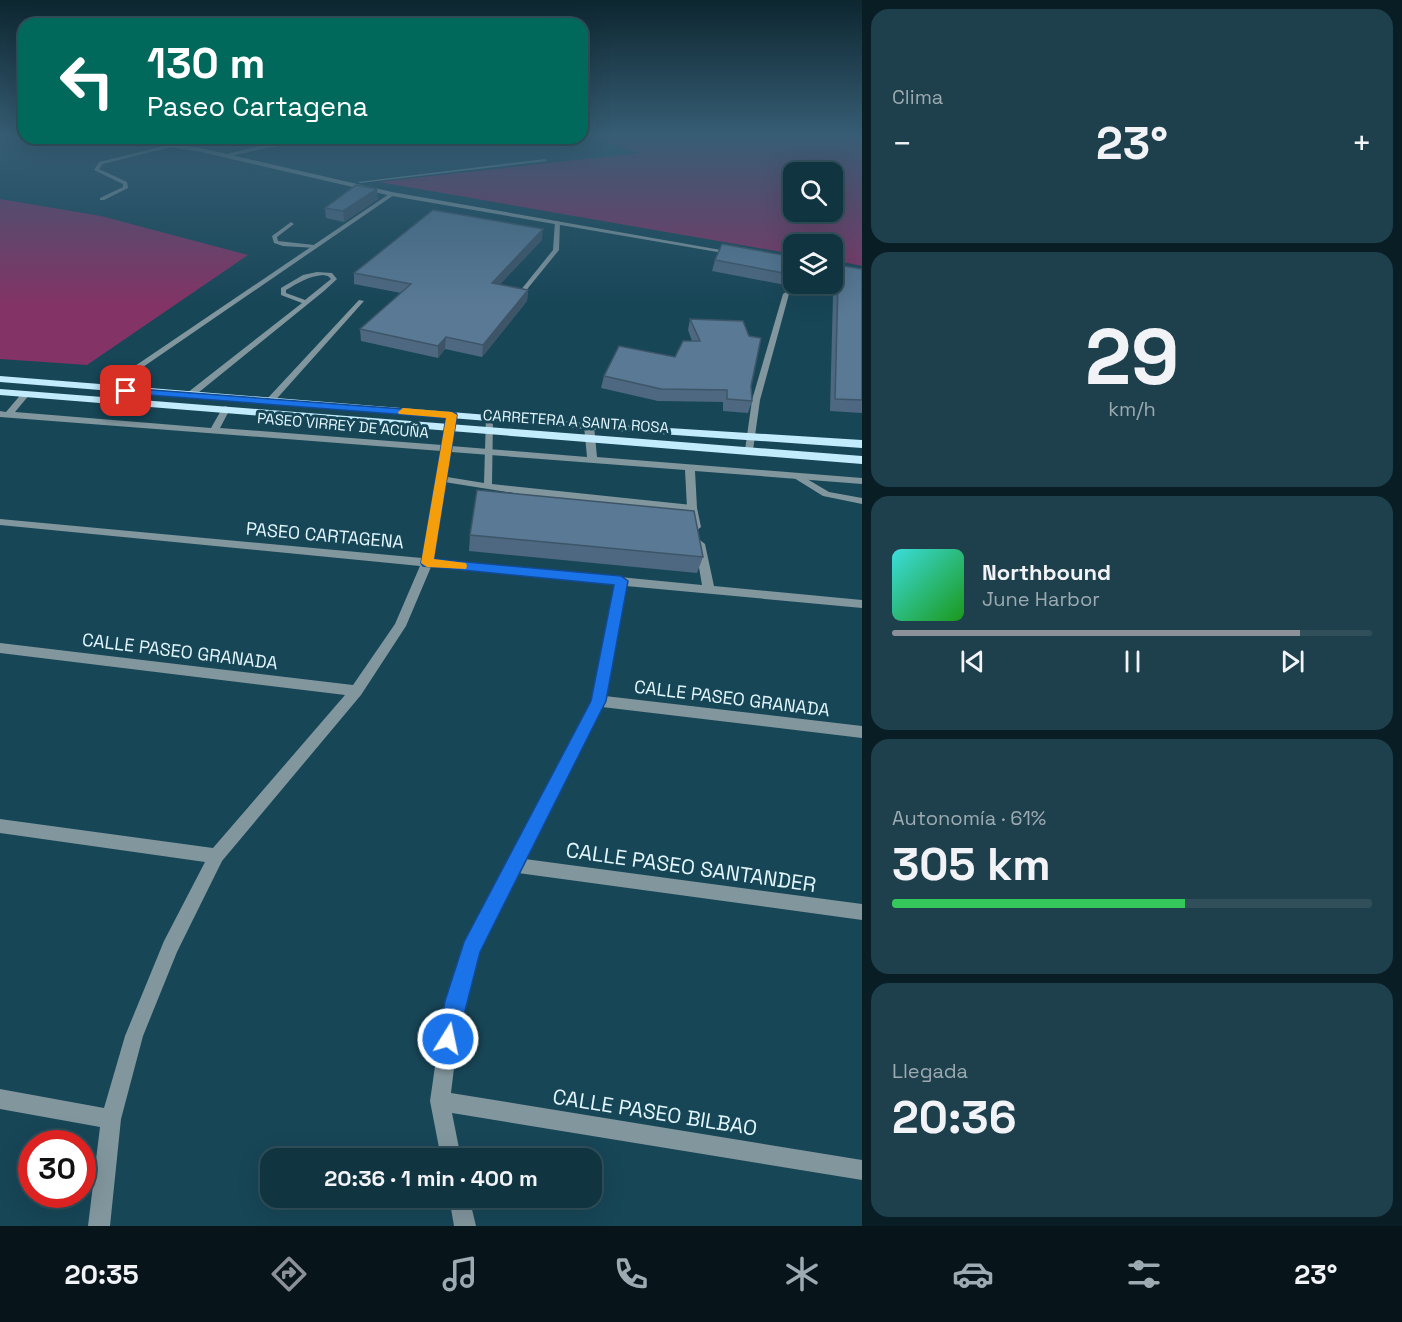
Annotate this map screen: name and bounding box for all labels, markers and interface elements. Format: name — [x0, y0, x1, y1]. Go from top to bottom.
text: 130 m — [147, 37, 265, 90]
icon: left — [48, 42, 126, 120]
text: Clima — [892, 84, 943, 110]
text: Paseo Cartagena — [147, 89, 368, 124]
text: 23° — [1096, 115, 1168, 172]
text: − — [892, 123, 912, 165]
text: + — [1352, 123, 1372, 165]
map controls — [783, 162, 843, 294]
button: search — [783, 162, 843, 222]
button: layers — [783, 234, 843, 294]
text: 29 — [1085, 307, 1179, 407]
pin — [100, 365, 151, 416]
icon: arrive — [109, 374, 142, 407]
text: km/h — [1108, 396, 1156, 422]
street label: CARRETERA A SANTA ROSA — [482, 405, 670, 437]
street label: PASEO VIRREY DE ACUÑA — [256, 408, 430, 442]
street label: PASEO CARTAGENA — [245, 517, 405, 553]
text: Northbound — [982, 558, 1111, 586]
text: June Harbor — [982, 586, 1100, 612]
street label: CALLE PASEO GRANADA — [81, 628, 279, 674]
icon: previous — [956, 645, 989, 678]
icon: pause — [1116, 645, 1149, 678]
icon: next — [1276, 645, 1309, 678]
street label: CALLE PASEO GRANADA — [633, 675, 831, 721]
text: Autonomía · 61% — [892, 805, 1046, 831]
street label: CALLE PASEO SANTANDER — [564, 836, 818, 898]
text: 305 km — [892, 836, 1051, 893]
position arrow — [416, 1007, 480, 1071]
text: Llegada — [892, 1058, 968, 1084]
street label: CALLE PASEO BILBAO — [551, 1082, 759, 1142]
text: 20:36 — [892, 1089, 1016, 1146]
speed limit sign: 30 — [18, 1130, 96, 1208]
text: 20:36 · 1 min · 400 m — [324, 1164, 538, 1192]
icon: directions — [268, 1253, 310, 1295]
icon: music — [439, 1253, 481, 1295]
icon: phone — [610, 1253, 652, 1295]
icon: climate — [781, 1253, 823, 1295]
icon: car — [952, 1253, 994, 1295]
icon: filters — [1123, 1253, 1165, 1295]
text: 20:35 — [65, 1257, 139, 1292]
text: 23° — [1294, 1257, 1337, 1292]

